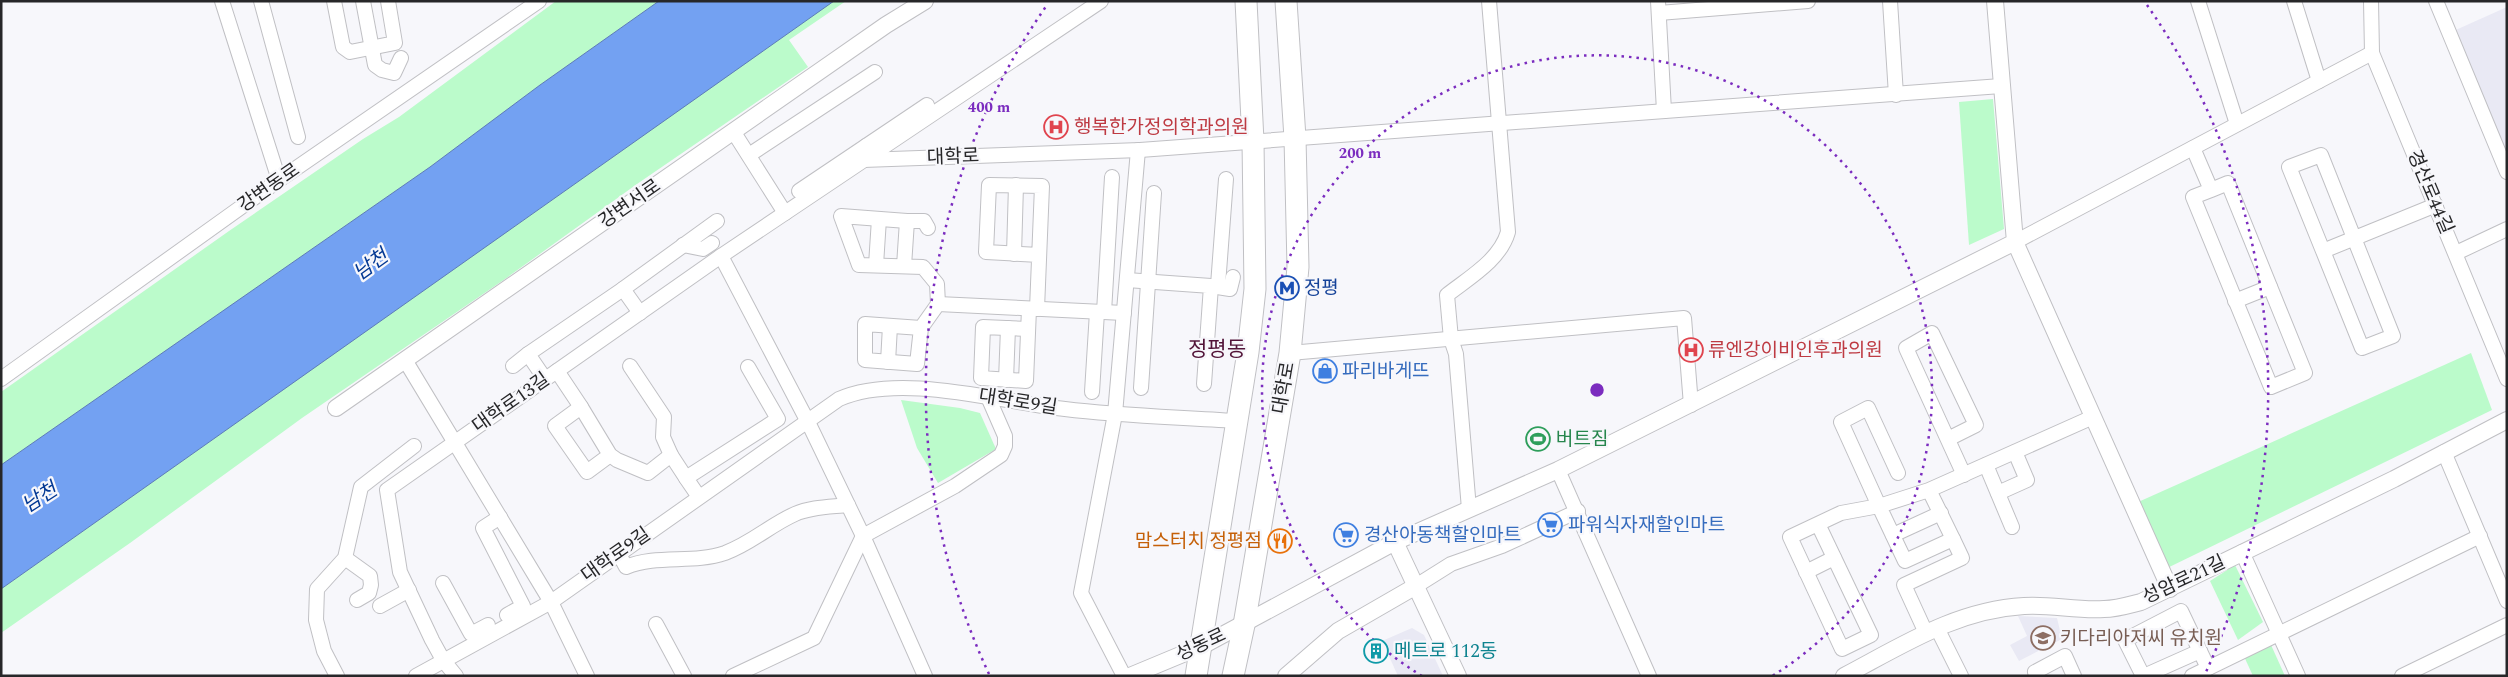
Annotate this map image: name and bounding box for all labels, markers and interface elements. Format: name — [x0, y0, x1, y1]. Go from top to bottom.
text: 400 m — [968, 96, 1011, 119]
place label: 행복한가정의학과의원 — [1074, 113, 1249, 142]
hospital icon: 행복한가정의학과의원 — [1043, 114, 1069, 140]
street label: 대학로 — [926, 142, 980, 172]
text: 200 m — [1339, 142, 1382, 165]
street label: 경산로44길 — [2399, 145, 2461, 239]
street label: 강변동로 — [232, 156, 306, 220]
street label: 강변서로 — [593, 172, 667, 236]
water label: 남천 — [347, 241, 397, 288]
place label: 정평 — [1304, 274, 1339, 303]
metro station icon: 정평 — [1274, 275, 1300, 301]
district label: 정평동 — [1188, 334, 1246, 366]
place label: 류엔강이비인후과의원 — [1708, 336, 1883, 365]
hospital icon: 류엔강이비인후과의원 — [1678, 337, 1704, 363]
place label: 파리바게뜨 — [1342, 357, 1429, 386]
shop icon: 파리바게뜨 — [1312, 358, 1338, 384]
street label: 대학로 — [1265, 360, 1303, 416]
street label: 대학로13길 — [466, 366, 556, 440]
street label: 대학로9길 — [977, 381, 1059, 423]
centre of rings — [1588, 381, 1606, 399]
place label: 버트짐 — [1556, 425, 1608, 454]
sports icon: 버트짐 — [1525, 426, 1551, 452]
water label: 남천 — [16, 474, 66, 521]
place label: 파워식자재할인마트 — [1568, 511, 1725, 540]
supermarket icon: 파워식자재할인마트 — [1537, 512, 1563, 538]
street label: 대학로9길 — [575, 520, 657, 590]
place label: 경산아동책할인마트 — [1364, 521, 1521, 550]
supermarket icon: 경산아동책할인마트 — [1333, 522, 1359, 548]
place label: 맘스터치 정평점 — [1135, 527, 1262, 556]
restaurant icon: 맘스터치 정평점 — [1267, 528, 1293, 554]
street label: 성암로21길 — [2138, 548, 2230, 612]
street label: 성동로 — [1171, 621, 1231, 669]
place label: 키다리아저씨 유치원 — [2060, 624, 2222, 653]
school or university icon: 키다리아저씨 유치원 — [2030, 625, 2056, 651]
place label: 메트로 112동 — [1394, 637, 1497, 666]
building icon: 메트로 112동 — [1363, 638, 1389, 664]

